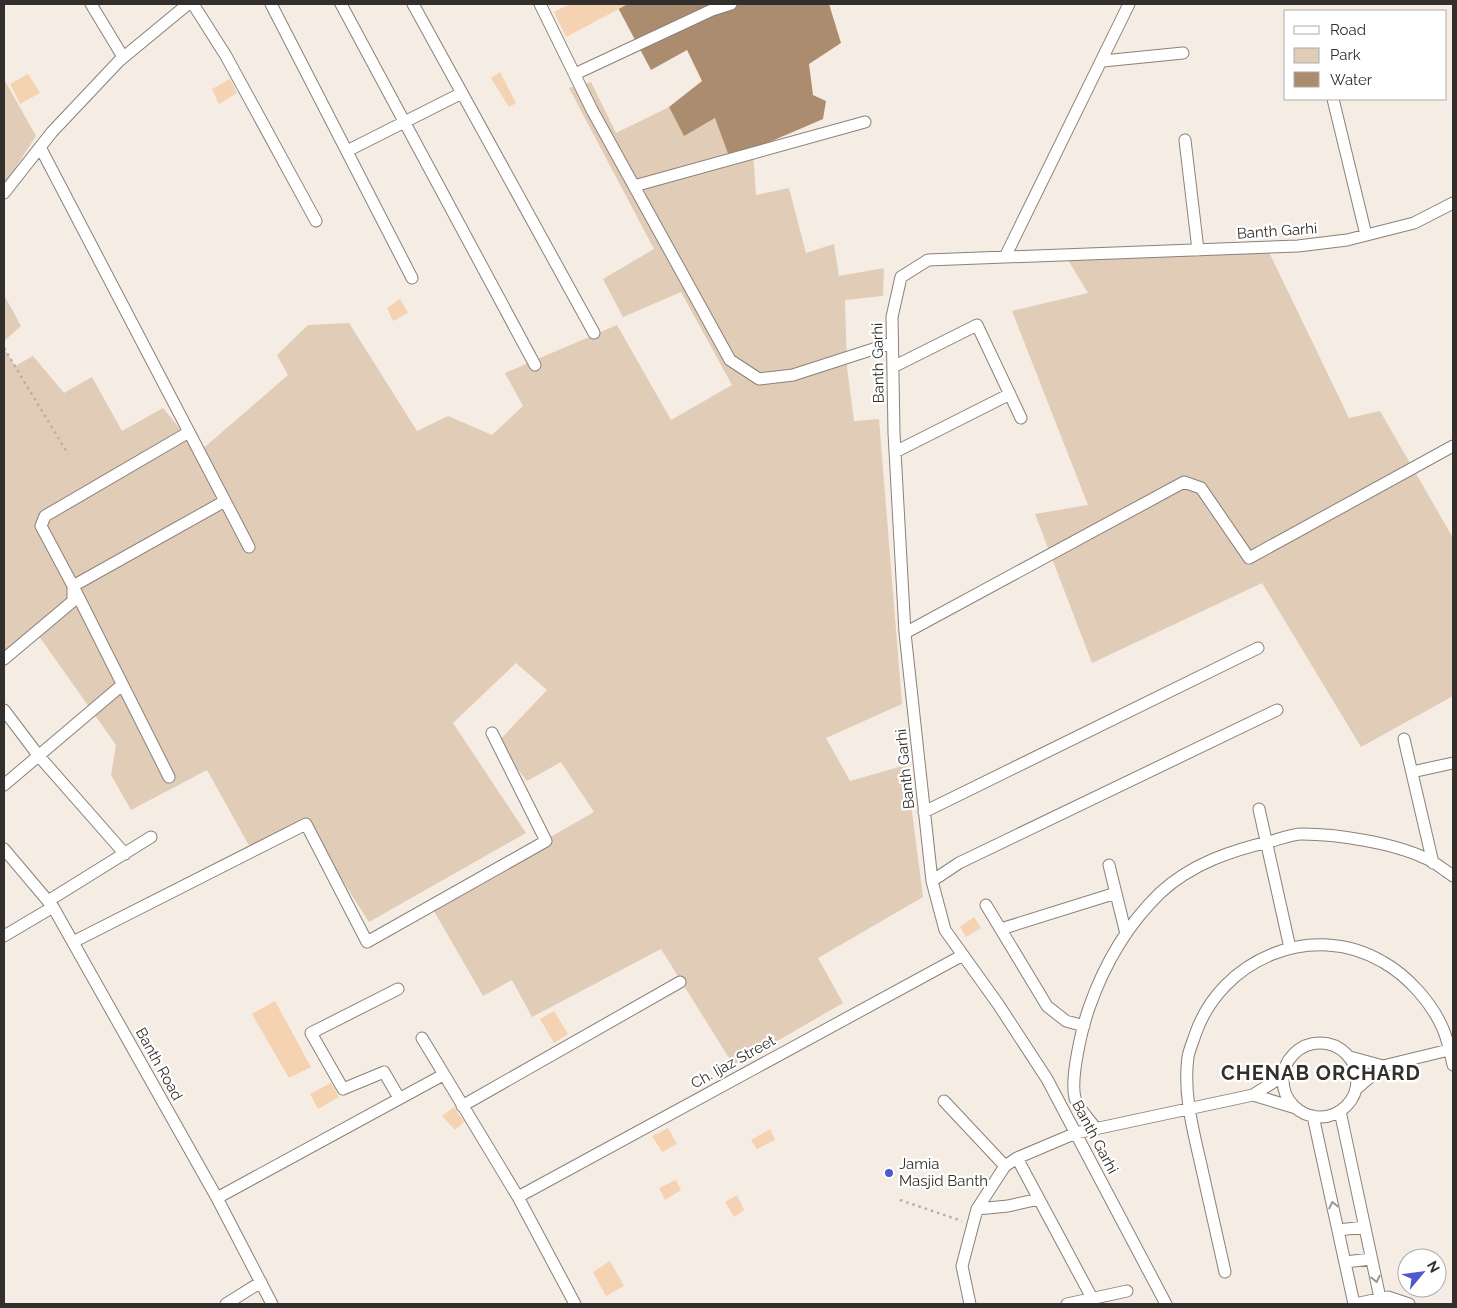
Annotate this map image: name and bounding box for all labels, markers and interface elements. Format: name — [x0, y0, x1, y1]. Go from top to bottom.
legend — [1284, 10, 1447, 100]
text: Road — [1330, 21, 1366, 39]
text: Park — [1330, 46, 1361, 64]
text: Water — [1330, 71, 1373, 89]
street label: Banth Garhi — [1236, 219, 1318, 243]
street label: Banth Garhi — [868, 323, 888, 403]
street label: Banth Garhi — [892, 728, 918, 810]
street label: Banth Road — [132, 1024, 186, 1104]
street label: Ch. Ijaz Street — [688, 1031, 778, 1093]
district label: CHENAB ORCHARD — [1221, 1061, 1421, 1085]
street label: Banth Garhi — [1068, 1097, 1122, 1177]
place label: Jamia Masjid Banth — [899, 1155, 988, 1190]
marker: Jamia Masjid Banth — [883, 1167, 895, 1179]
one-way arrow — [1328, 1201, 1339, 1210]
north arrow — [1397, 1248, 1447, 1298]
text: N — [1424, 1258, 1443, 1275]
one-way arrow — [1370, 1274, 1381, 1283]

